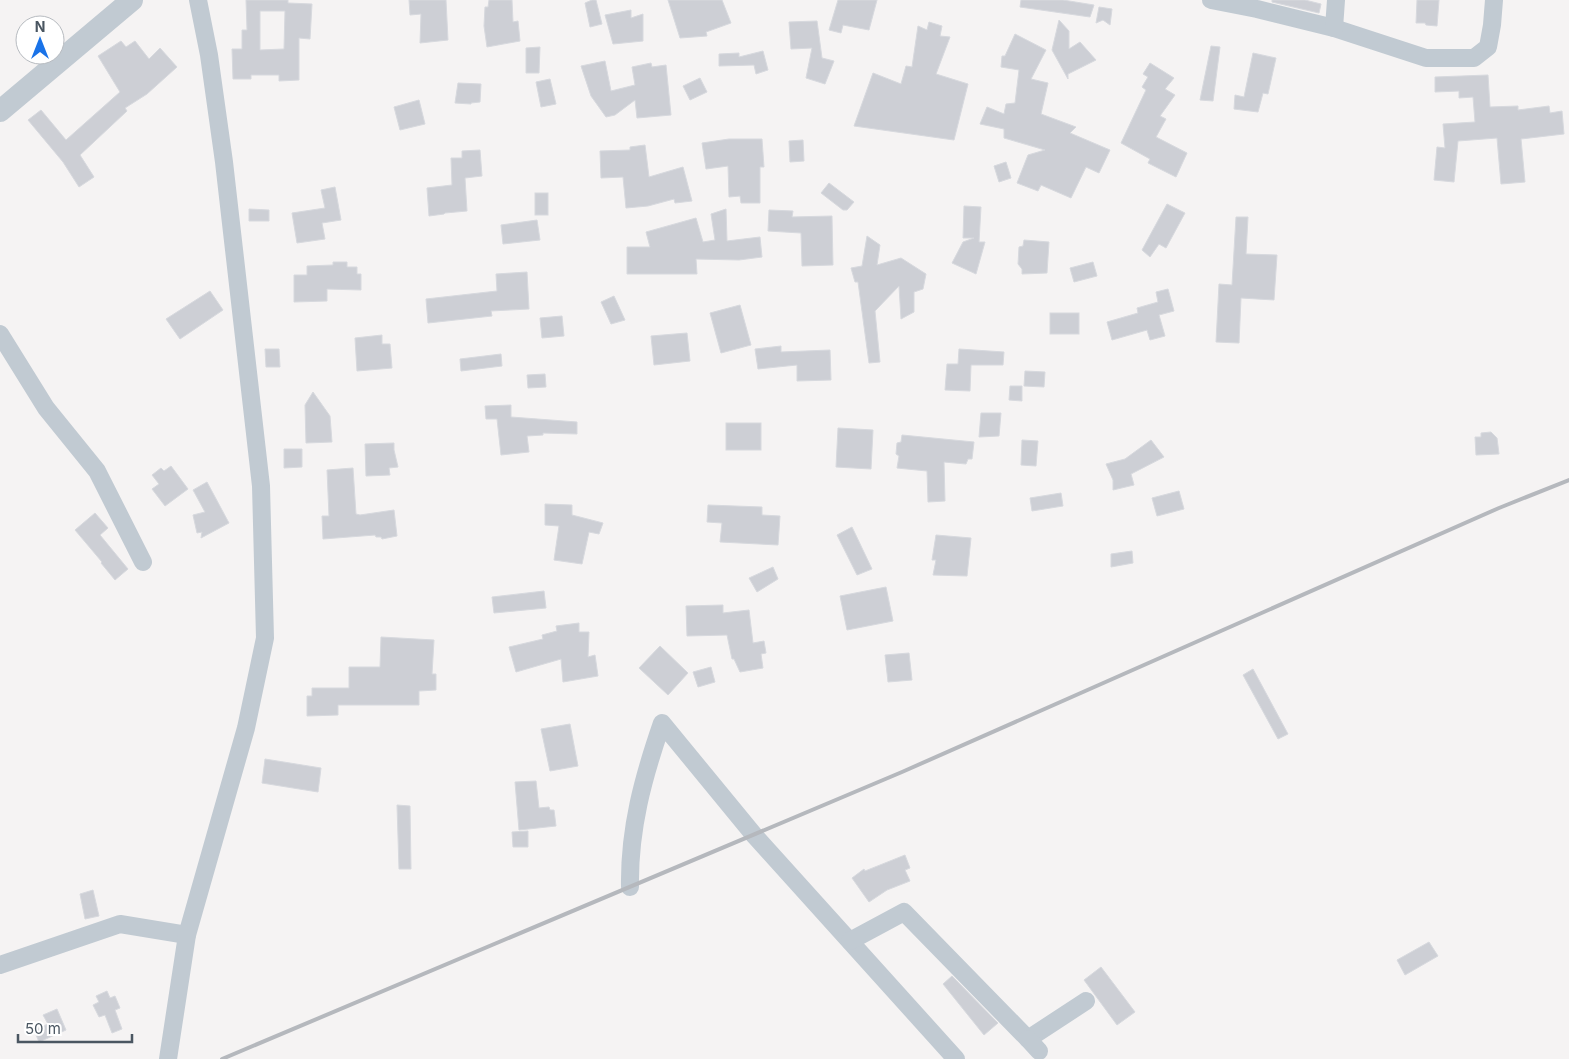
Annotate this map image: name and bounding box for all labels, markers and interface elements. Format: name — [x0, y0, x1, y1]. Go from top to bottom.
north arrow — [15, 15, 65, 65]
text: N — [35, 18, 45, 35]
scale bar — [18, 1012, 131, 1044]
text: 50 m — [25, 1019, 61, 1038]

